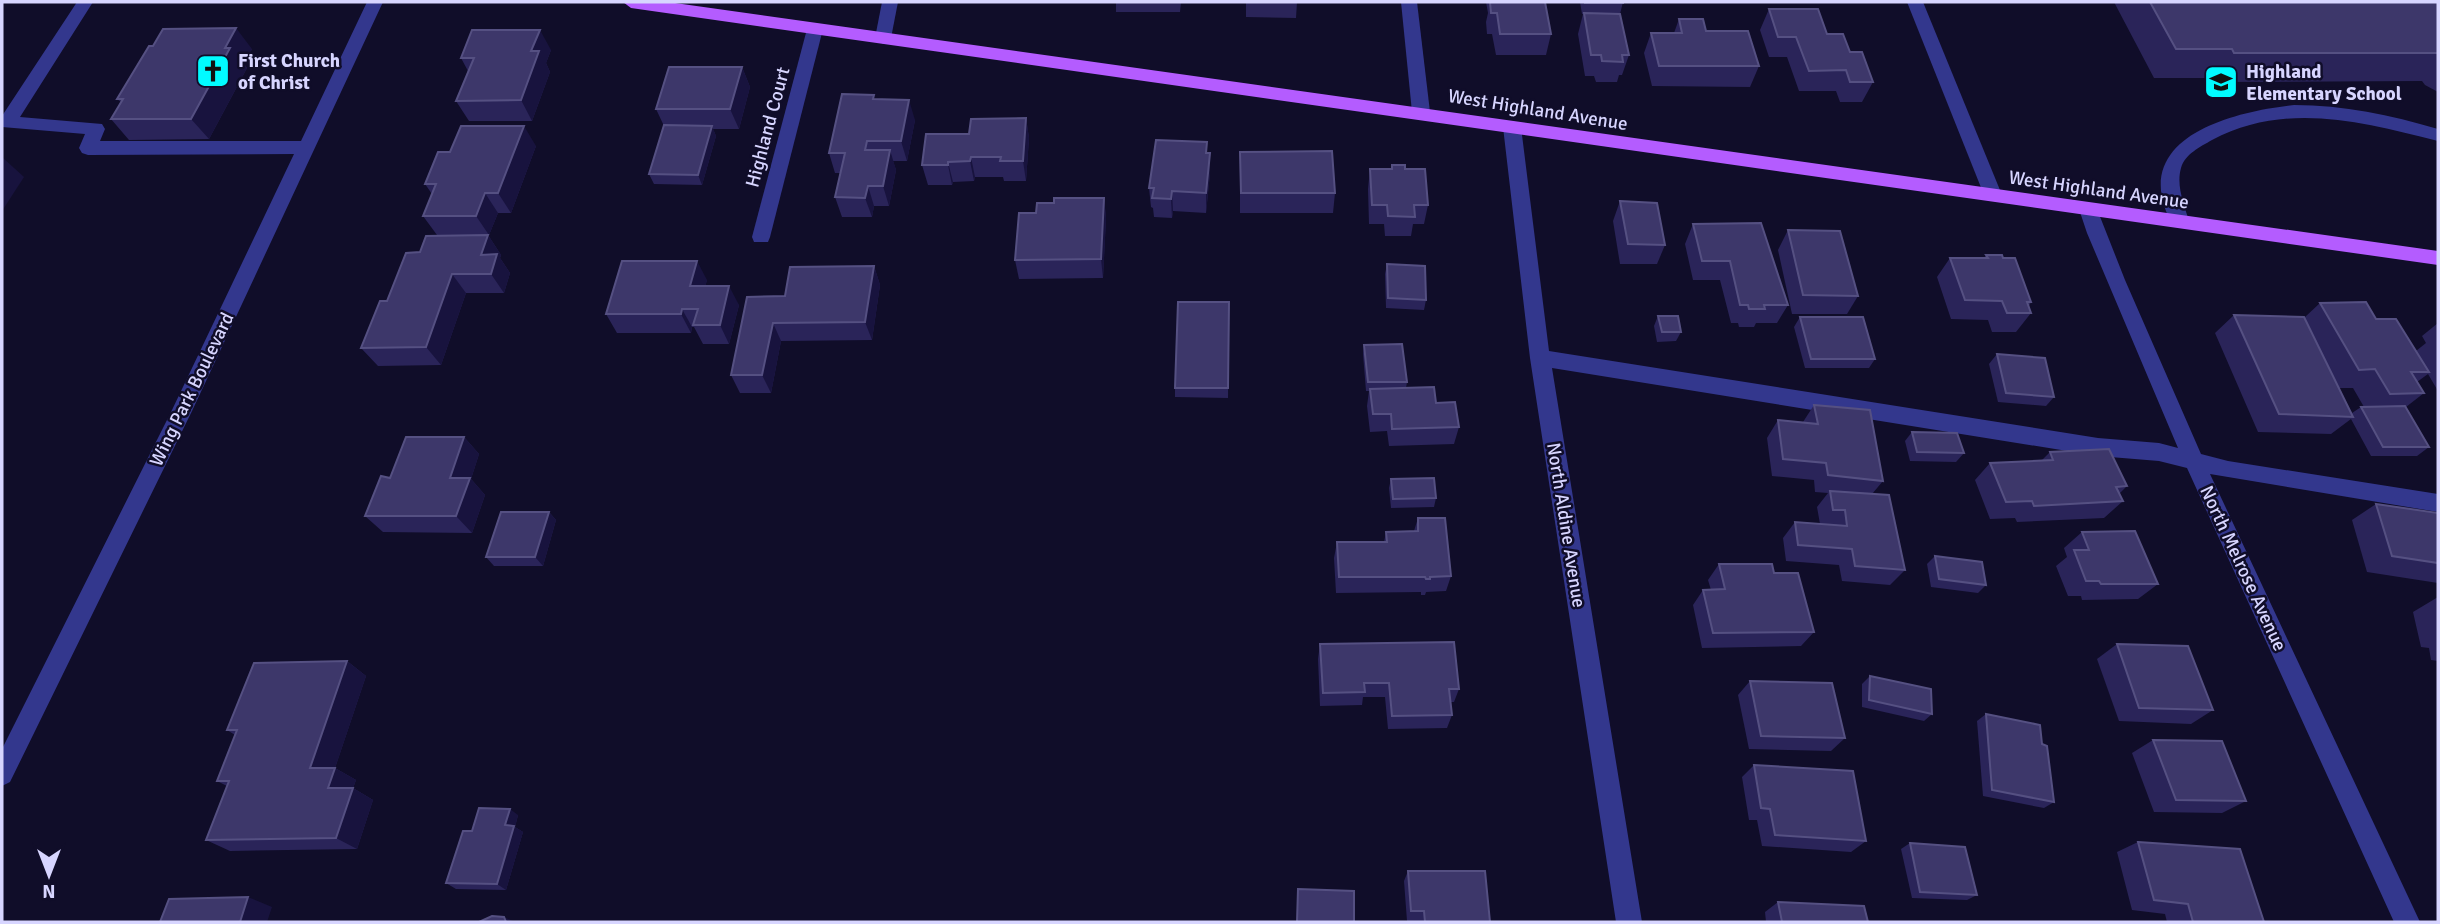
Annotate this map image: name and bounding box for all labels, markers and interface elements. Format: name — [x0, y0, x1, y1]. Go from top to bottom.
place label: First Church of Christ — [238, 49, 340, 95]
church icon: First Church of Christ — [194, 52, 232, 90]
place label: Highland Elementary School — [2246, 60, 2402, 106]
school or university icon: Highland Elementary School — [2202, 63, 2240, 101]
street label: Highland Court — [740, 64, 796, 190]
street label: West Highland Avenue — [1446, 84, 1629, 136]
street label: West Highland Avenue — [2007, 165, 2190, 215]
street label: Wing Park Boulevard — [144, 309, 240, 470]
street label: North Aldine Avenue — [1541, 441, 1591, 609]
street label: North Melrose Avenue — [2194, 482, 2292, 655]
north arrow — [14, 840, 84, 910]
text: N — [42, 879, 56, 903]

